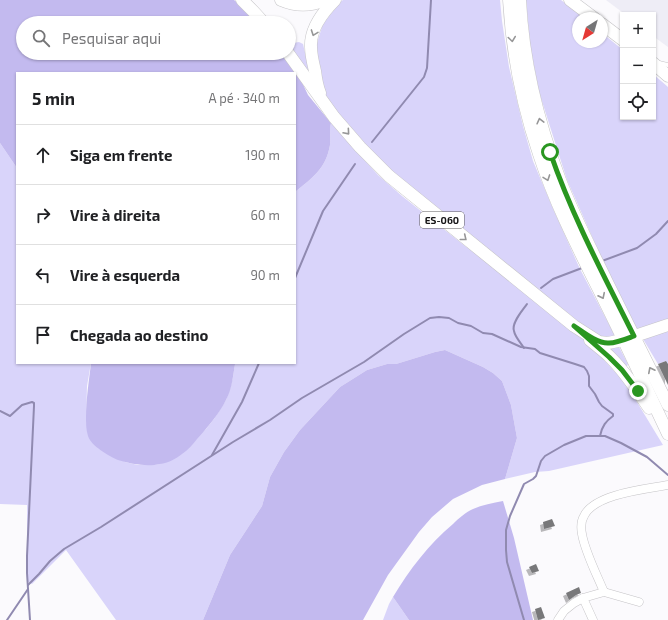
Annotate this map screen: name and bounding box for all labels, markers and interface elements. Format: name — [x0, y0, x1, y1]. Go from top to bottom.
north arrow — [572, 12, 608, 48]
map controls — [620, 12, 656, 120]
button: + — [620, 12, 656, 48]
search box — [16, 16, 296, 60]
icon: search — [30, 27, 52, 49]
text: Pesquisar aqui — [62, 29, 161, 47]
one-way arrow — [310, 29, 319, 36]
one-way arrow — [507, 36, 516, 42]
button: − — [620, 48, 656, 84]
button: locate — [620, 84, 656, 120]
text: 5 min — [32, 88, 75, 108]
text: A pé · 340 m — [209, 90, 280, 106]
one-way arrow — [536, 118, 545, 125]
one-way arrow — [343, 127, 350, 134]
route start — [541, 143, 559, 161]
icon: ahead — [32, 144, 54, 166]
text: Siga em frente — [70, 146, 172, 164]
text: 190 m — [245, 147, 280, 163]
one-way arrow — [543, 175, 551, 182]
icon: right — [32, 204, 54, 226]
text: Vire à direita — [70, 206, 160, 224]
text: 60 m — [250, 207, 280, 223]
road number: ES-060 — [420, 212, 464, 228]
one-way arrow — [459, 233, 466, 240]
icon: left — [32, 264, 54, 286]
text: Vire à esquerda — [70, 266, 180, 284]
text: 90 m — [250, 267, 280, 283]
one-way arrow — [597, 292, 605, 299]
icon: arrive — [32, 324, 54, 346]
text: Chegada ao destino — [70, 326, 208, 344]
one-way arrow — [648, 367, 656, 375]
route end — [629, 382, 647, 400]

